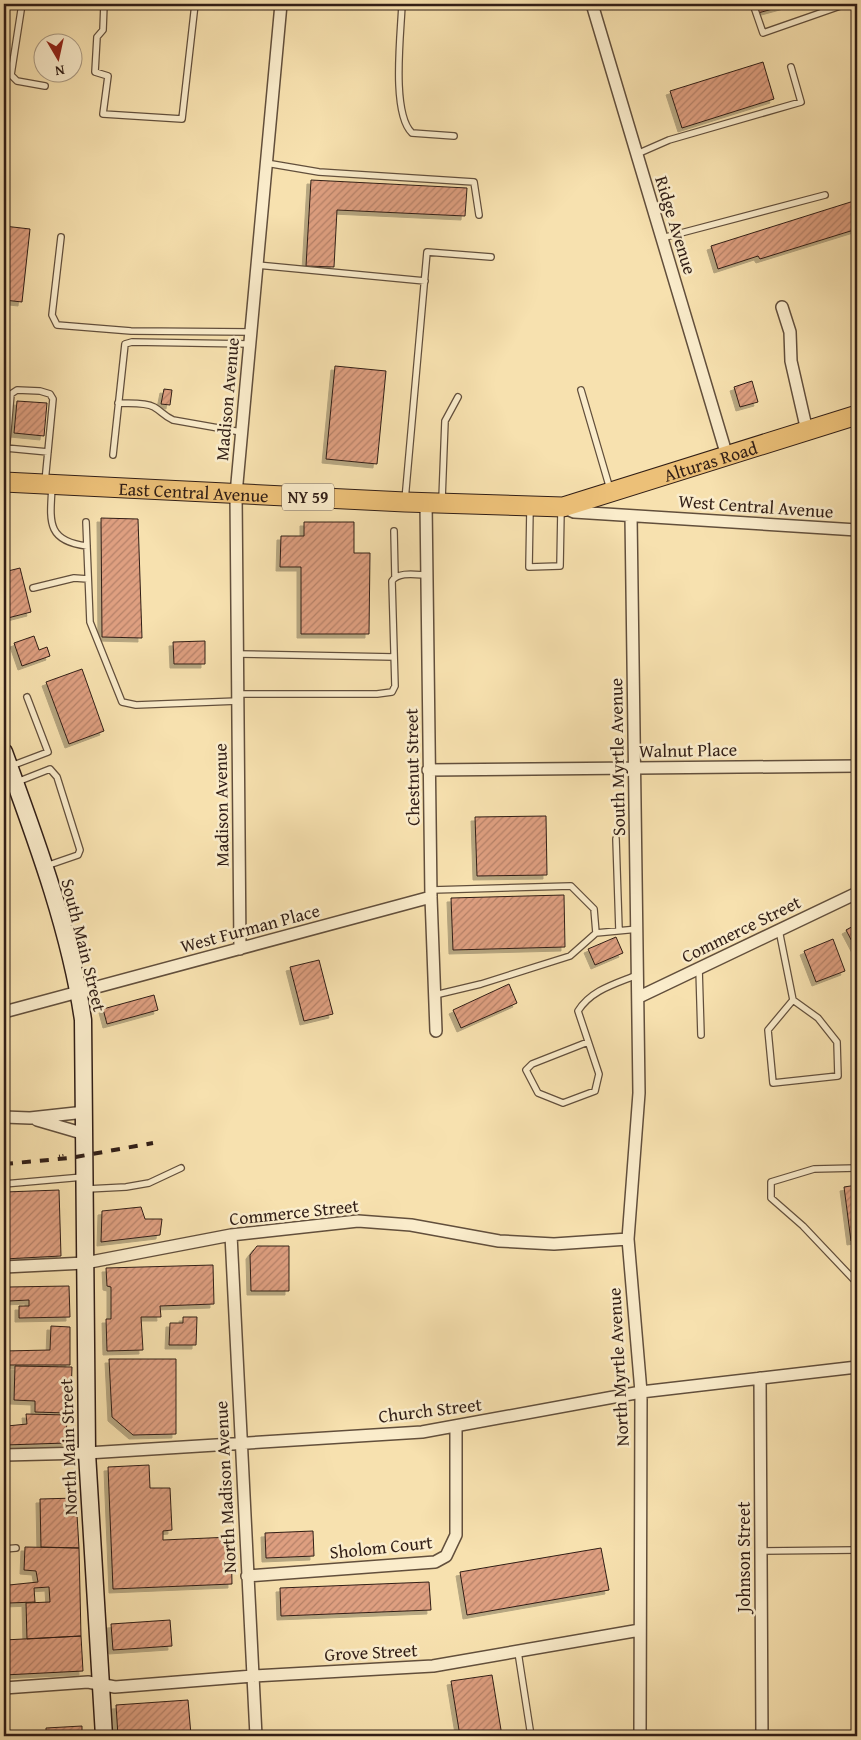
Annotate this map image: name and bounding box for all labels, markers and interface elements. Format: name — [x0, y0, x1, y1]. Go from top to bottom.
north arrow — [32, 32, 82, 82]
text: N — [53, 60, 66, 82]
street label: Ridge Avenue — [648, 172, 704, 278]
street label: Madison Avenue — [208, 336, 246, 462]
street label: Alturas Road — [660, 433, 761, 488]
street label: East Central Avenue — [118, 474, 269, 509]
road number: NY 59 — [282, 484, 334, 511]
street label: West Central Avenue — [678, 487, 834, 525]
street label: South Myrtle Avenue — [602, 678, 632, 836]
street label: Chestnut Street — [397, 707, 427, 826]
street label: Walnut Place — [639, 736, 737, 764]
street label: Madison Avenue — [206, 743, 236, 867]
street label: South Main Street — [54, 876, 114, 1015]
street label: Commerce Street — [677, 888, 806, 970]
street label: West Furman Place — [177, 896, 323, 960]
street label: Commerce Street — [228, 1192, 361, 1232]
street label: North Myrtle Avenue — [600, 1287, 636, 1447]
street label: North Main Street — [52, 1378, 84, 1516]
street label: Church Street — [377, 1390, 484, 1430]
street label: North Madison Avenue — [207, 1400, 243, 1574]
street label: Johnson Street — [730, 1501, 757, 1615]
street label: Sholom Court — [328, 1528, 435, 1566]
street label: Grove Street — [324, 1636, 419, 1668]

